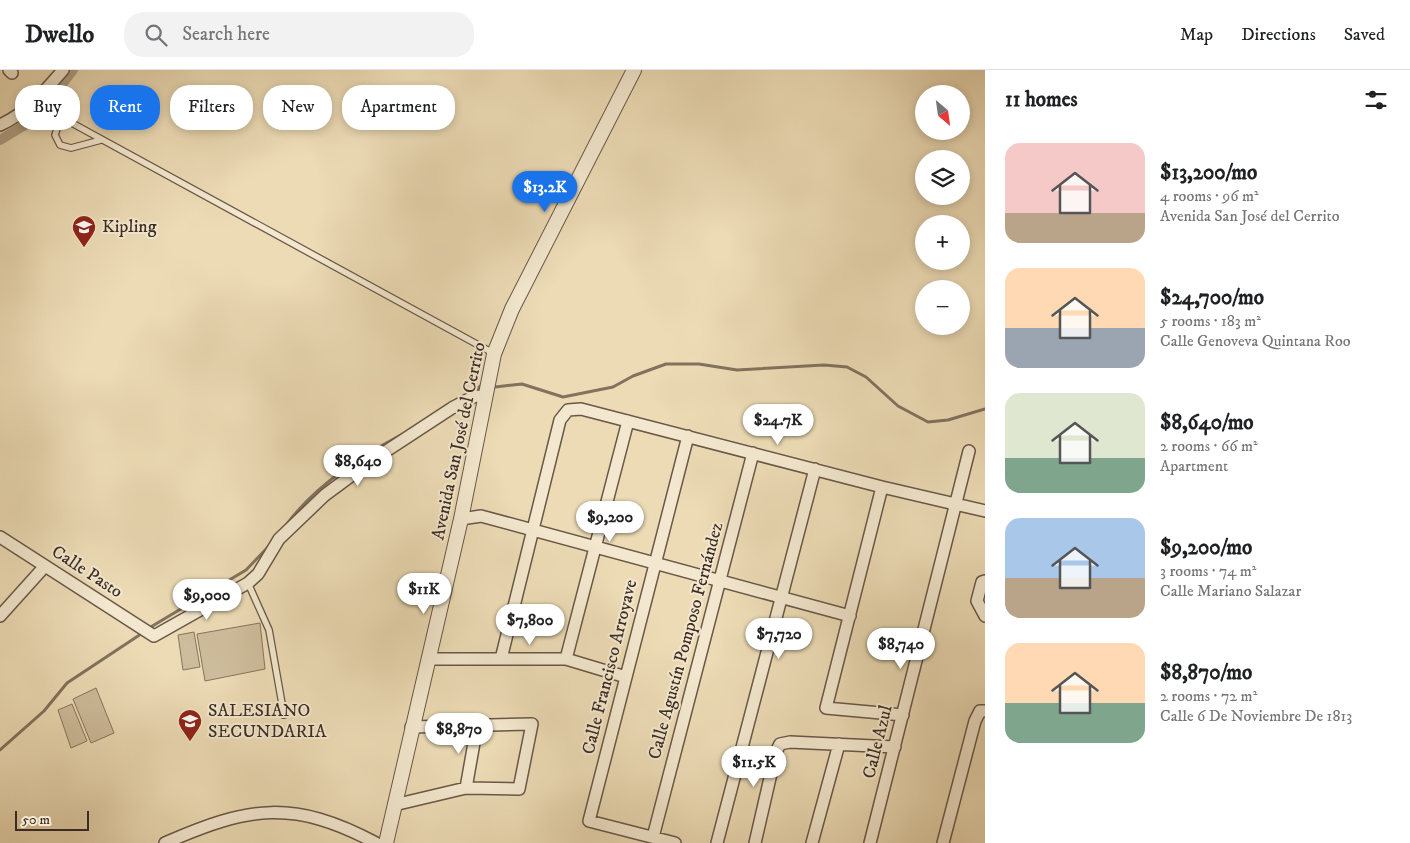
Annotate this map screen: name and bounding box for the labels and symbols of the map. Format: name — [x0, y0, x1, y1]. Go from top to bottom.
north arrow — [915, 85, 970, 140]
pin: $13.2K — [504, 170, 586, 213]
school or university icon: Kipling — [71, 214, 97, 248]
place label: Kipling — [102, 216, 157, 238]
street label: Avenida San José del Cerrito — [427, 340, 491, 542]
pin: $24.7K — [737, 404, 819, 446]
pin: $8,640 — [317, 444, 399, 487]
pin: $9,200 — [569, 500, 651, 543]
street label: Calle Agustín Pomposo Fernández — [644, 520, 728, 762]
street label: Calle Pasto — [47, 541, 127, 603]
pin: $11K — [394, 572, 454, 615]
street label: Calle Francisco Arroyave — [578, 577, 642, 757]
pin: $9,000 — [166, 578, 248, 621]
pin: $7,800 — [489, 604, 571, 646]
pin: $7,720 — [738, 618, 820, 660]
pin: $8,740 — [860, 628, 942, 670]
place label: SALESIANO SECUNDARIA — [208, 700, 327, 743]
street label: Calle Azul — [858, 702, 898, 781]
school or university icon: SALESIANO SECUNDARIA — [177, 708, 203, 742]
pin: $8,870 — [418, 712, 500, 755]
pin: $11.5K — [713, 746, 795, 788]
scale bar — [15, 808, 89, 831]

